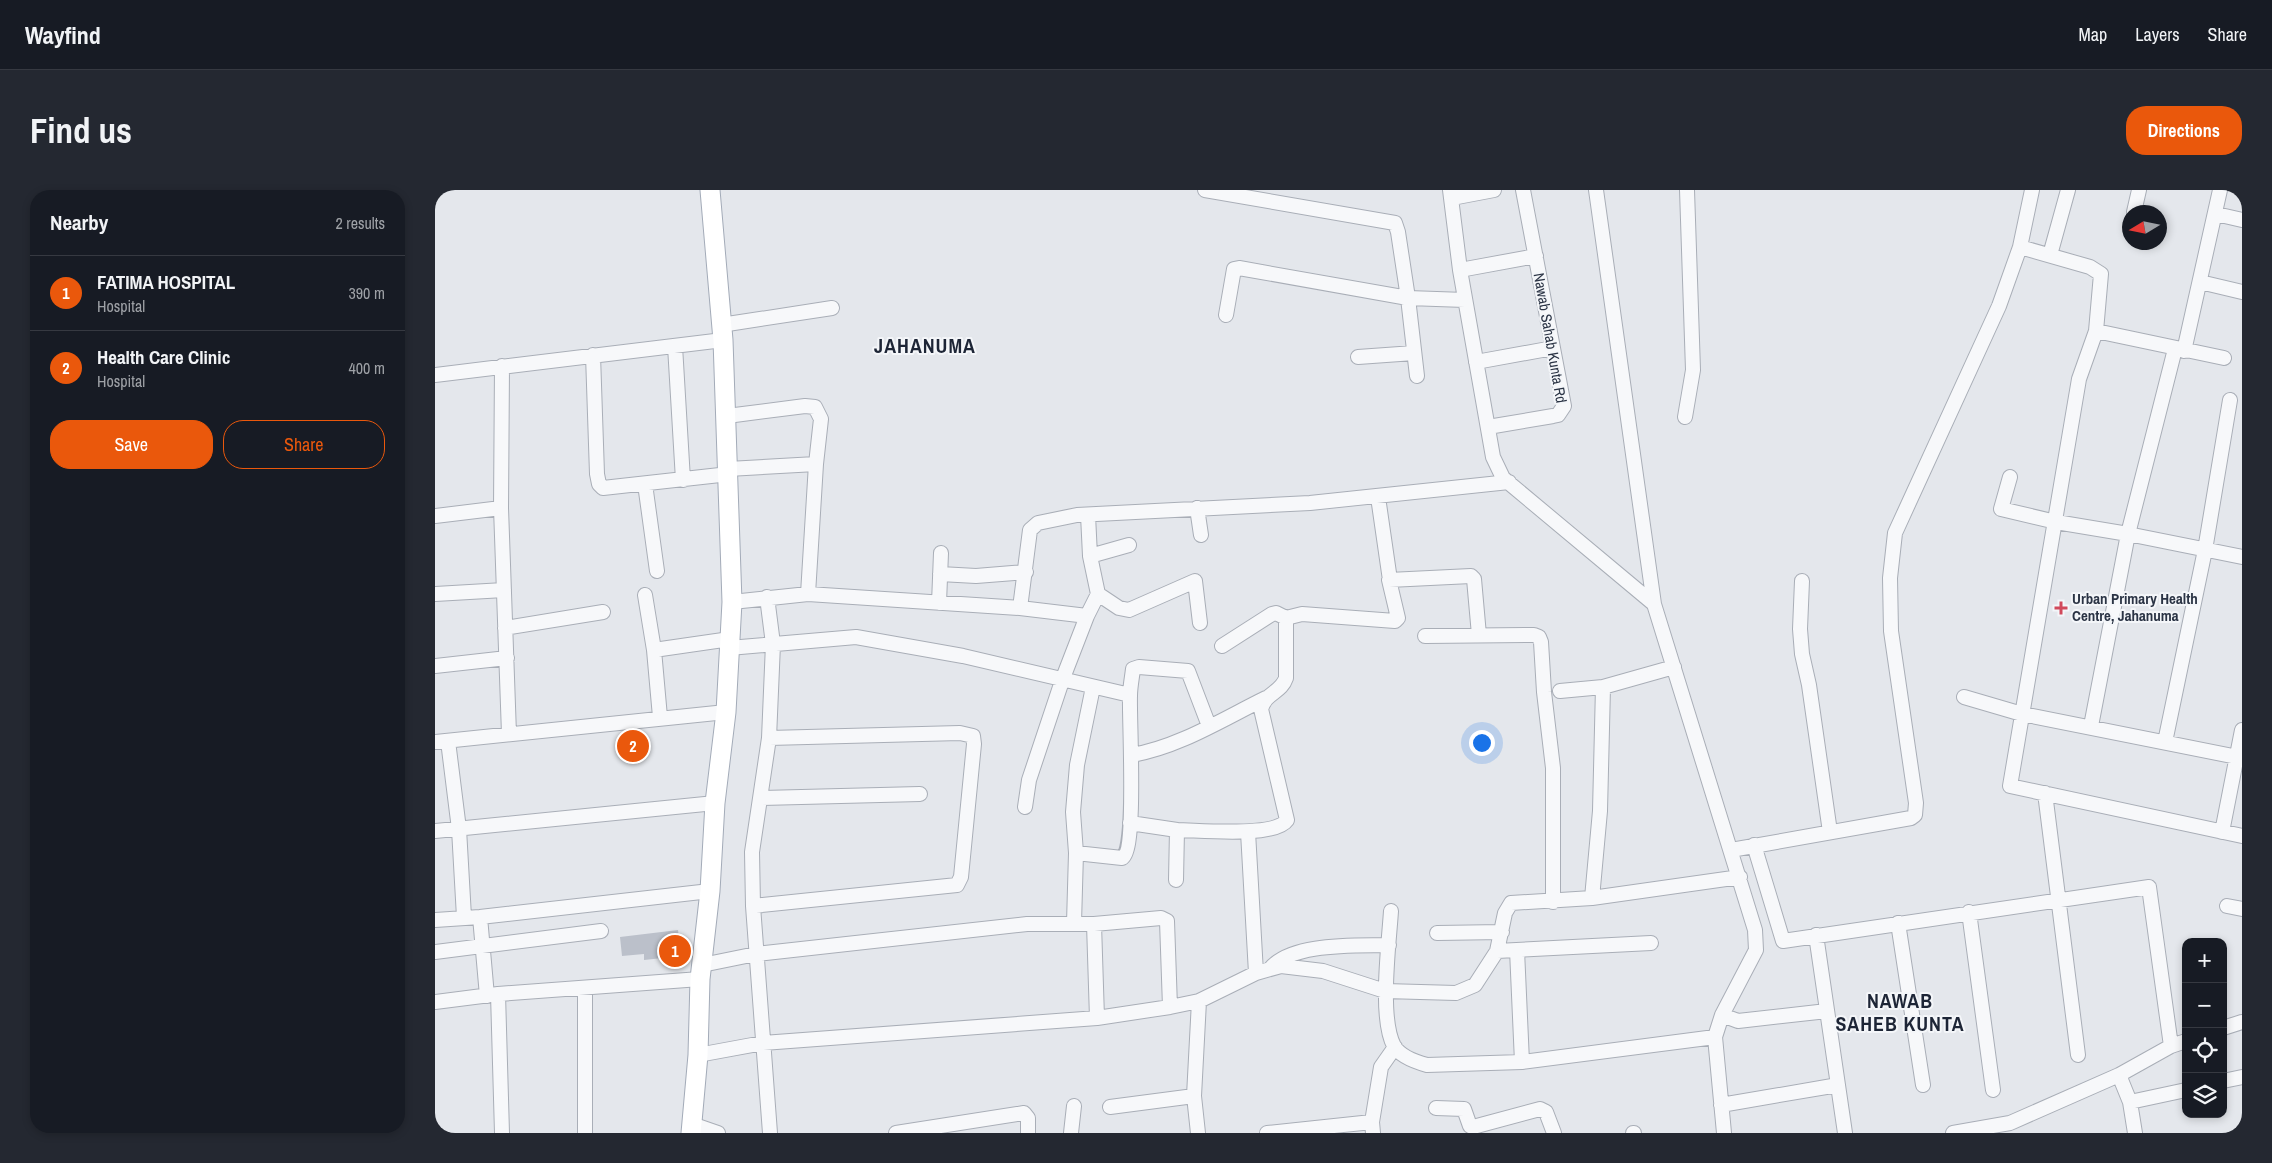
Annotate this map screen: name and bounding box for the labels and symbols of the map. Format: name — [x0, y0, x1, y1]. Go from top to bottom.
north arrow — [2122, 205, 2167, 250]
street label: Nawab Sahab Kunta Rd — [1529, 271, 1572, 405]
district label: JAHANUMA — [874, 332, 976, 359]
place label: Urban Primary Health Centre, Jahanuma — [2072, 588, 2198, 626]
marker: Urban Primary Health Centre, Jahanuma — [2054, 601, 2068, 615]
pin: 2 — [617, 727, 649, 765]
your location — [1469, 730, 1495, 756]
pin: 1 — [659, 932, 691, 970]
district label: NAWAB SAHEB KUNTA — [1835, 987, 1965, 1037]

